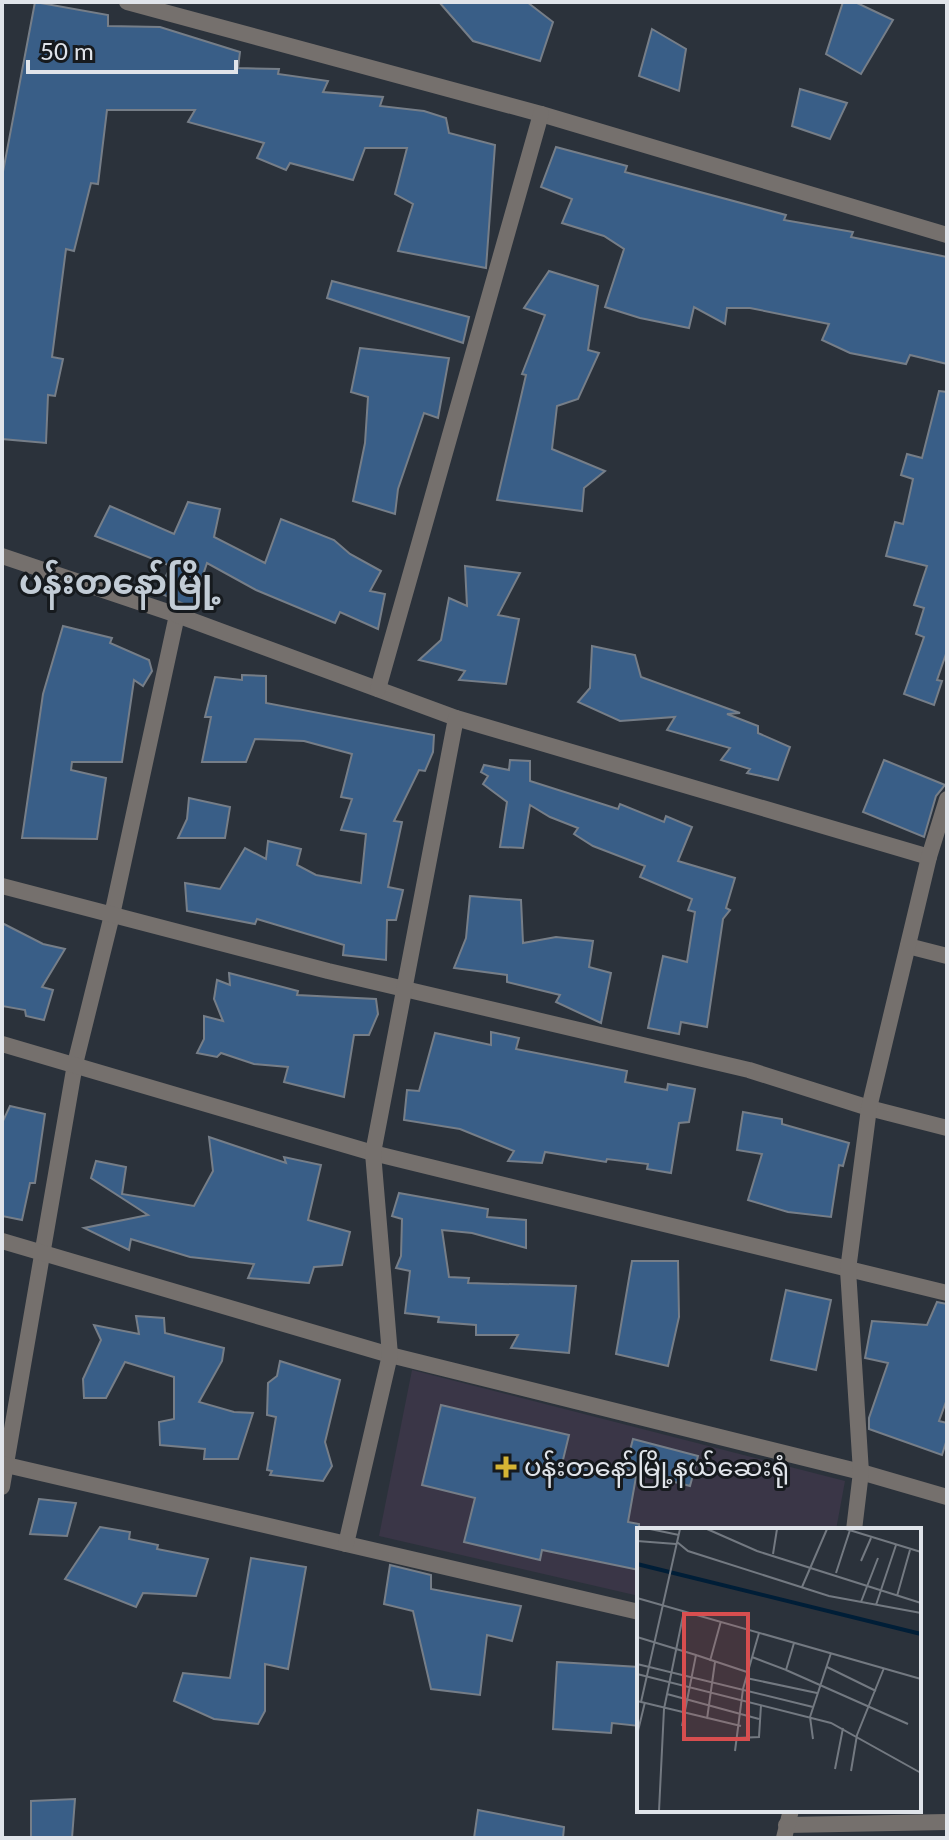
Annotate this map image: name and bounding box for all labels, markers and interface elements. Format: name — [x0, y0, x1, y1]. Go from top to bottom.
scale bar — [28, 24, 236, 74]
text: 50 m — [40, 36, 94, 65]
district label: ပန်းတနော်မြို့ — [19, 559, 221, 610]
place label: ပန်းတနော်မြို့နယ်ဆေးရုံ — [524, 1450, 789, 1488]
marker: ပန်းတနော်မြို့နယ်ဆေးရုံ — [495, 1456, 517, 1478]
inset map — [637, 1528, 921, 1812]

